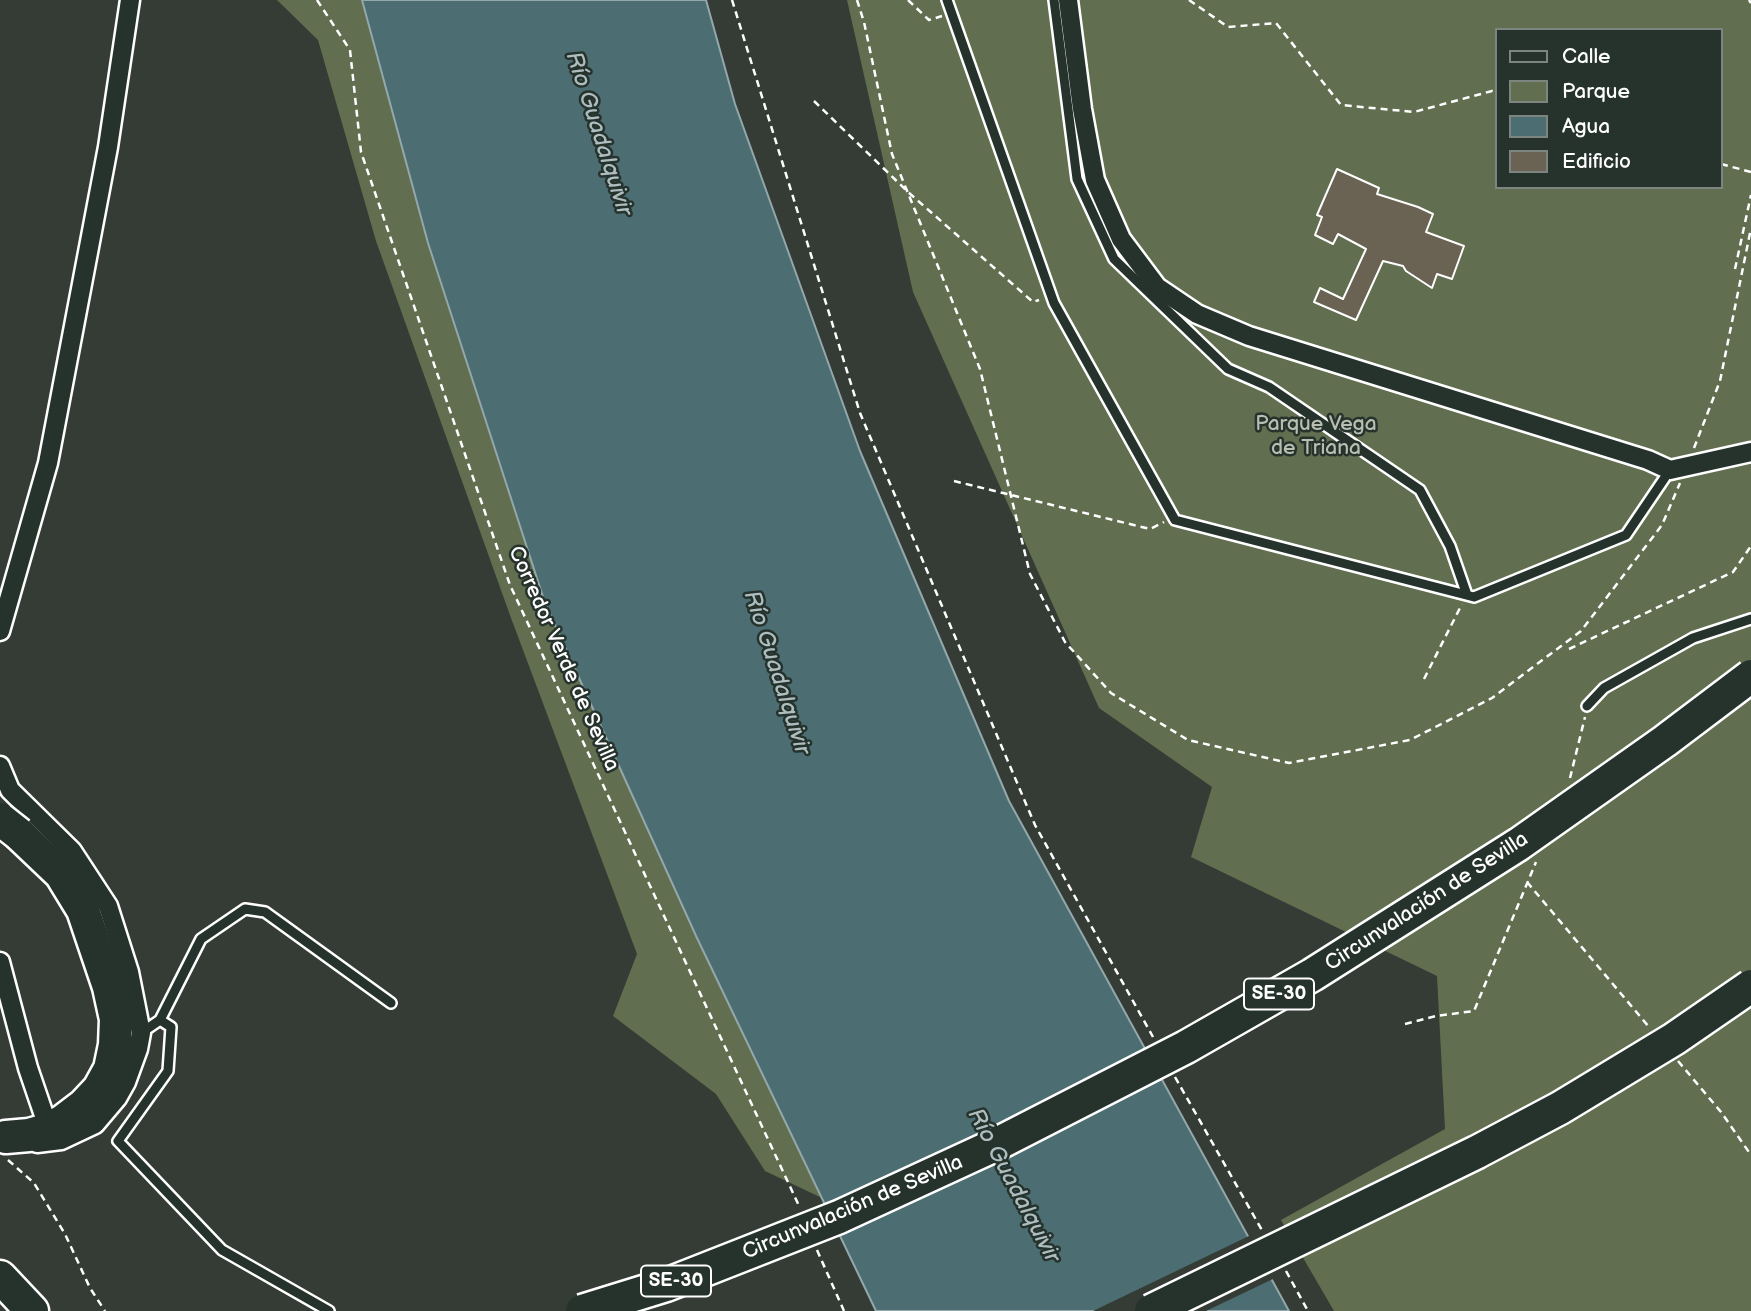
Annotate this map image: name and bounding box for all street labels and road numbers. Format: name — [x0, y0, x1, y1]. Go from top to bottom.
street label: Corredor Verde de Sevilla — [502, 543, 624, 775]
street label: Circunvalación de Sevilla — [1321, 827, 1533, 977]
road number: SE-30 — [1244, 978, 1314, 1010]
street label: Circunvalación de Sevilla — [739, 1150, 967, 1266]
road number: SE-30 — [641, 1266, 711, 1296]

